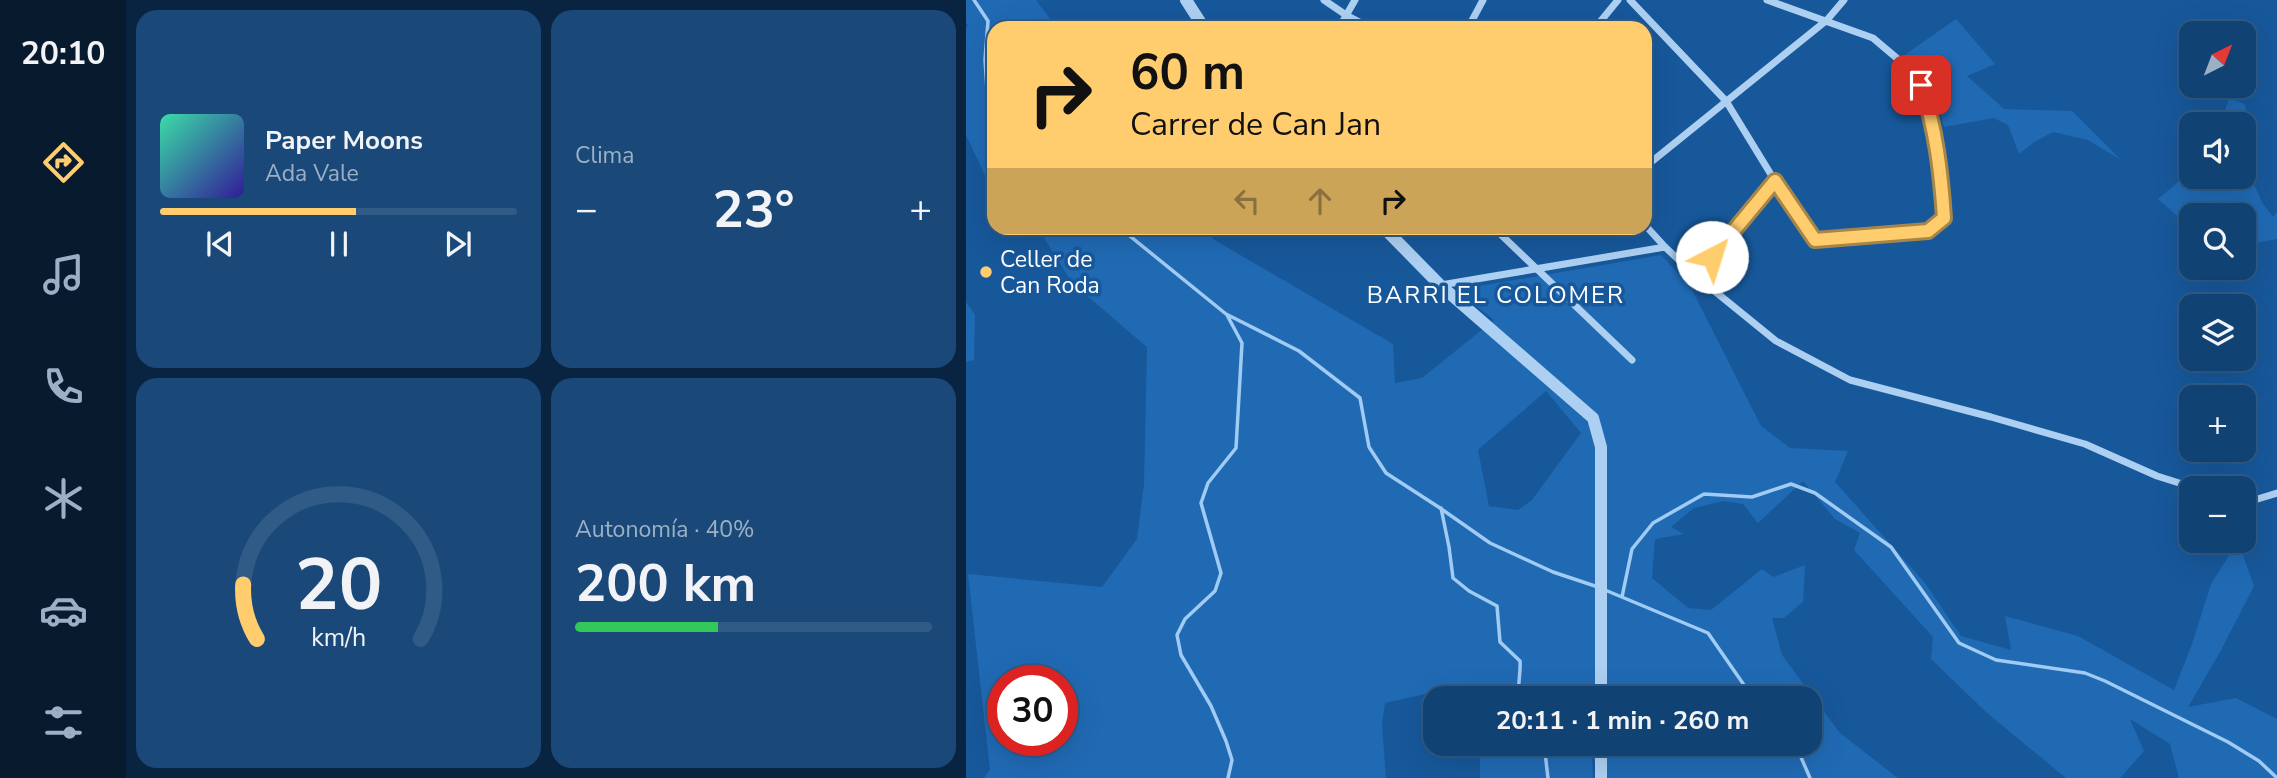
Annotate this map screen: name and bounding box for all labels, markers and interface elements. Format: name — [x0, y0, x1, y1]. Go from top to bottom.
north arrow — [2179, 21, 2256, 98]
map controls — [2179, 21, 2256, 553]
text: 20:10 — [21, 32, 105, 75]
text: 60 m — [1130, 39, 1245, 106]
icon: right — [1015, 49, 1106, 140]
pin — [1891, 55, 1951, 115]
icon: arrive — [1902, 66, 1940, 104]
text: Carrer de Can Jan — [1130, 103, 1381, 146]
button: sound — [2179, 112, 2256, 189]
text: Paper Moons — [265, 123, 423, 158]
icon: directions — [39, 138, 88, 187]
text: Clima — [575, 140, 635, 171]
text: Ada Vale — [265, 158, 359, 189]
text: 23° — [712, 174, 795, 245]
icon: left — [1228, 182, 1266, 220]
icon: ahead — [1301, 182, 1339, 220]
icon: right — [1374, 182, 1412, 220]
text: − — [575, 184, 598, 235]
text: + — [909, 184, 932, 235]
button: search — [2179, 203, 2256, 280]
position arrow — [1675, 220, 1749, 294]
icon: previous — [201, 225, 239, 263]
icon: pause — [320, 225, 358, 263]
icon: next — [439, 225, 477, 263]
place label: Celler de Can Roda — [1000, 244, 1100, 301]
icon: music — [39, 250, 88, 299]
marker: Celler de Can Roda — [978, 264, 994, 280]
district label: BARRI EL COLOMER — [1367, 279, 1625, 311]
button: layers — [2179, 294, 2256, 371]
icon: phone — [39, 362, 88, 411]
button: + — [2179, 385, 2256, 462]
icon: climate — [39, 474, 88, 523]
button: − — [2179, 476, 2256, 553]
text: Autonomía · 40% — [575, 514, 755, 545]
text: 20 — [295, 535, 382, 635]
text: 200 km — [575, 548, 756, 619]
icon: car — [39, 586, 88, 635]
text: km/h — [311, 621, 366, 655]
speed limit sign: 30 — [987, 665, 1078, 756]
icon: filters — [39, 698, 88, 747]
text: 20:11 · 1 min · 260 m — [1496, 703, 1749, 738]

